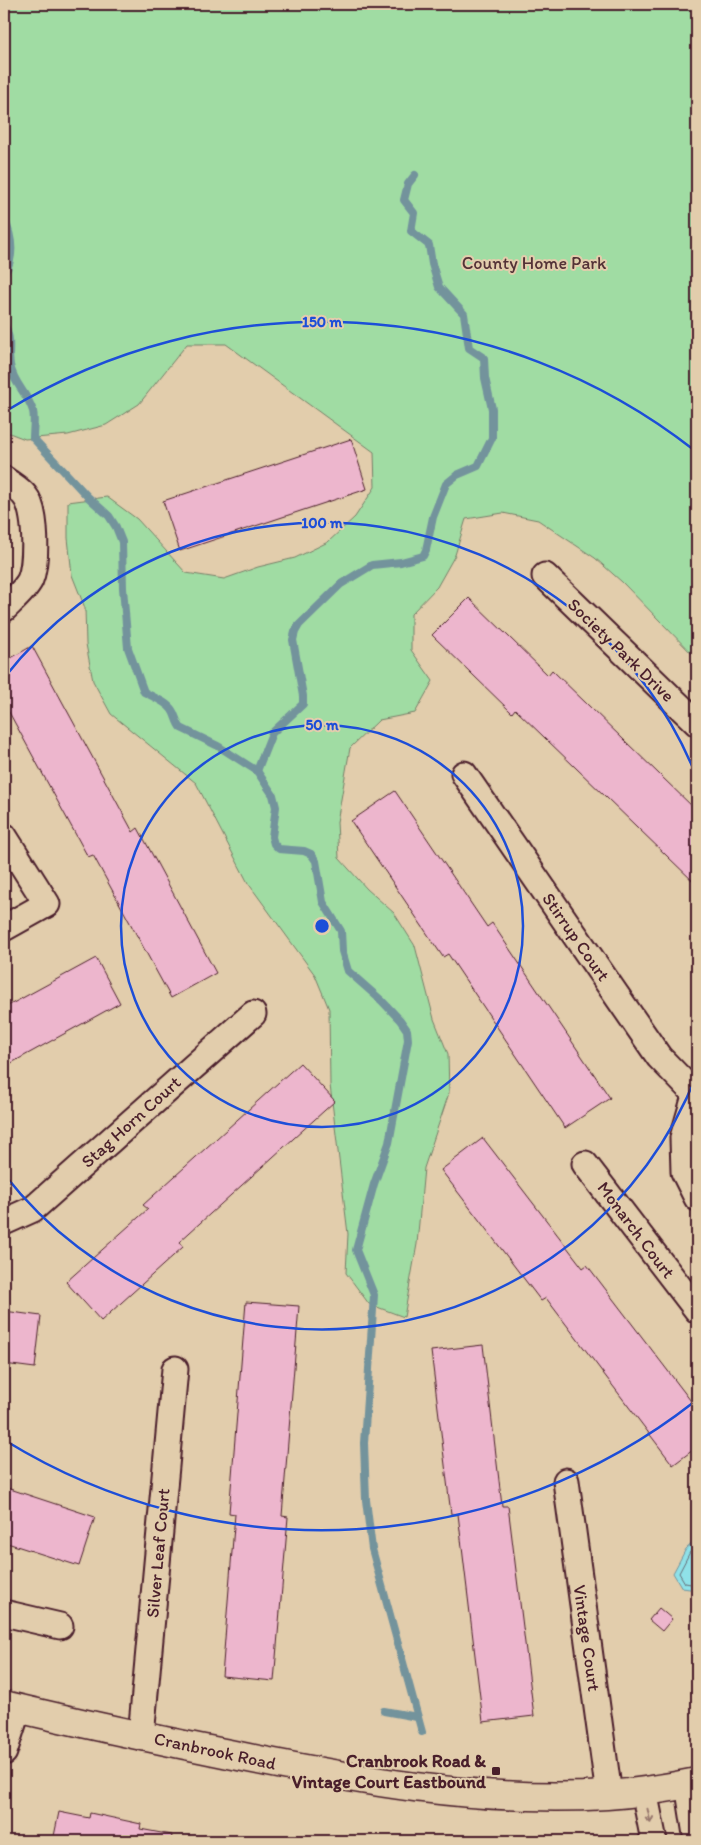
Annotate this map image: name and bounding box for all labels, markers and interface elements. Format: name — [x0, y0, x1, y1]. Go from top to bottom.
park label: County Home Park — [462, 252, 607, 274]
text: 150 m — [302, 313, 342, 331]
text: 100 m — [301, 514, 343, 532]
street label: Society Park Drive — [563, 593, 679, 707]
text: 50 m — [305, 716, 339, 734]
street label: Stirrup Court — [537, 888, 615, 986]
centre of rings — [313, 917, 331, 935]
street label: Stag Horn Court — [77, 1071, 186, 1173]
street label: Monarch Court — [592, 1177, 680, 1283]
street label: Silver Leaf Court — [141, 1487, 175, 1619]
street label: Vintage Court — [569, 1583, 605, 1693]
street label: Cranbrook Road — [152, 1727, 278, 1775]
place label: Cranbrook Road & Vintage Court Eastbound — [292, 1750, 487, 1793]
marker: Cranbrook Road & Vintage Court Eastbound — [490, 1765, 502, 1777]
one-way arrow — [644, 1808, 654, 1824]

